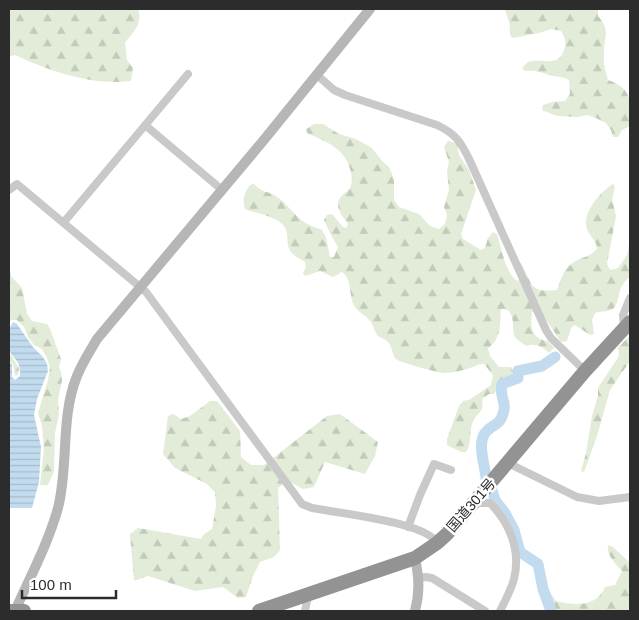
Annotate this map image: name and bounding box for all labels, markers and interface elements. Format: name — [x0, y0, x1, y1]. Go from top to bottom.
street label: 国道301号 — [444, 475, 498, 535]
scale bar — [22, 568, 116, 600]
text: 100 m — [30, 576, 72, 593]

